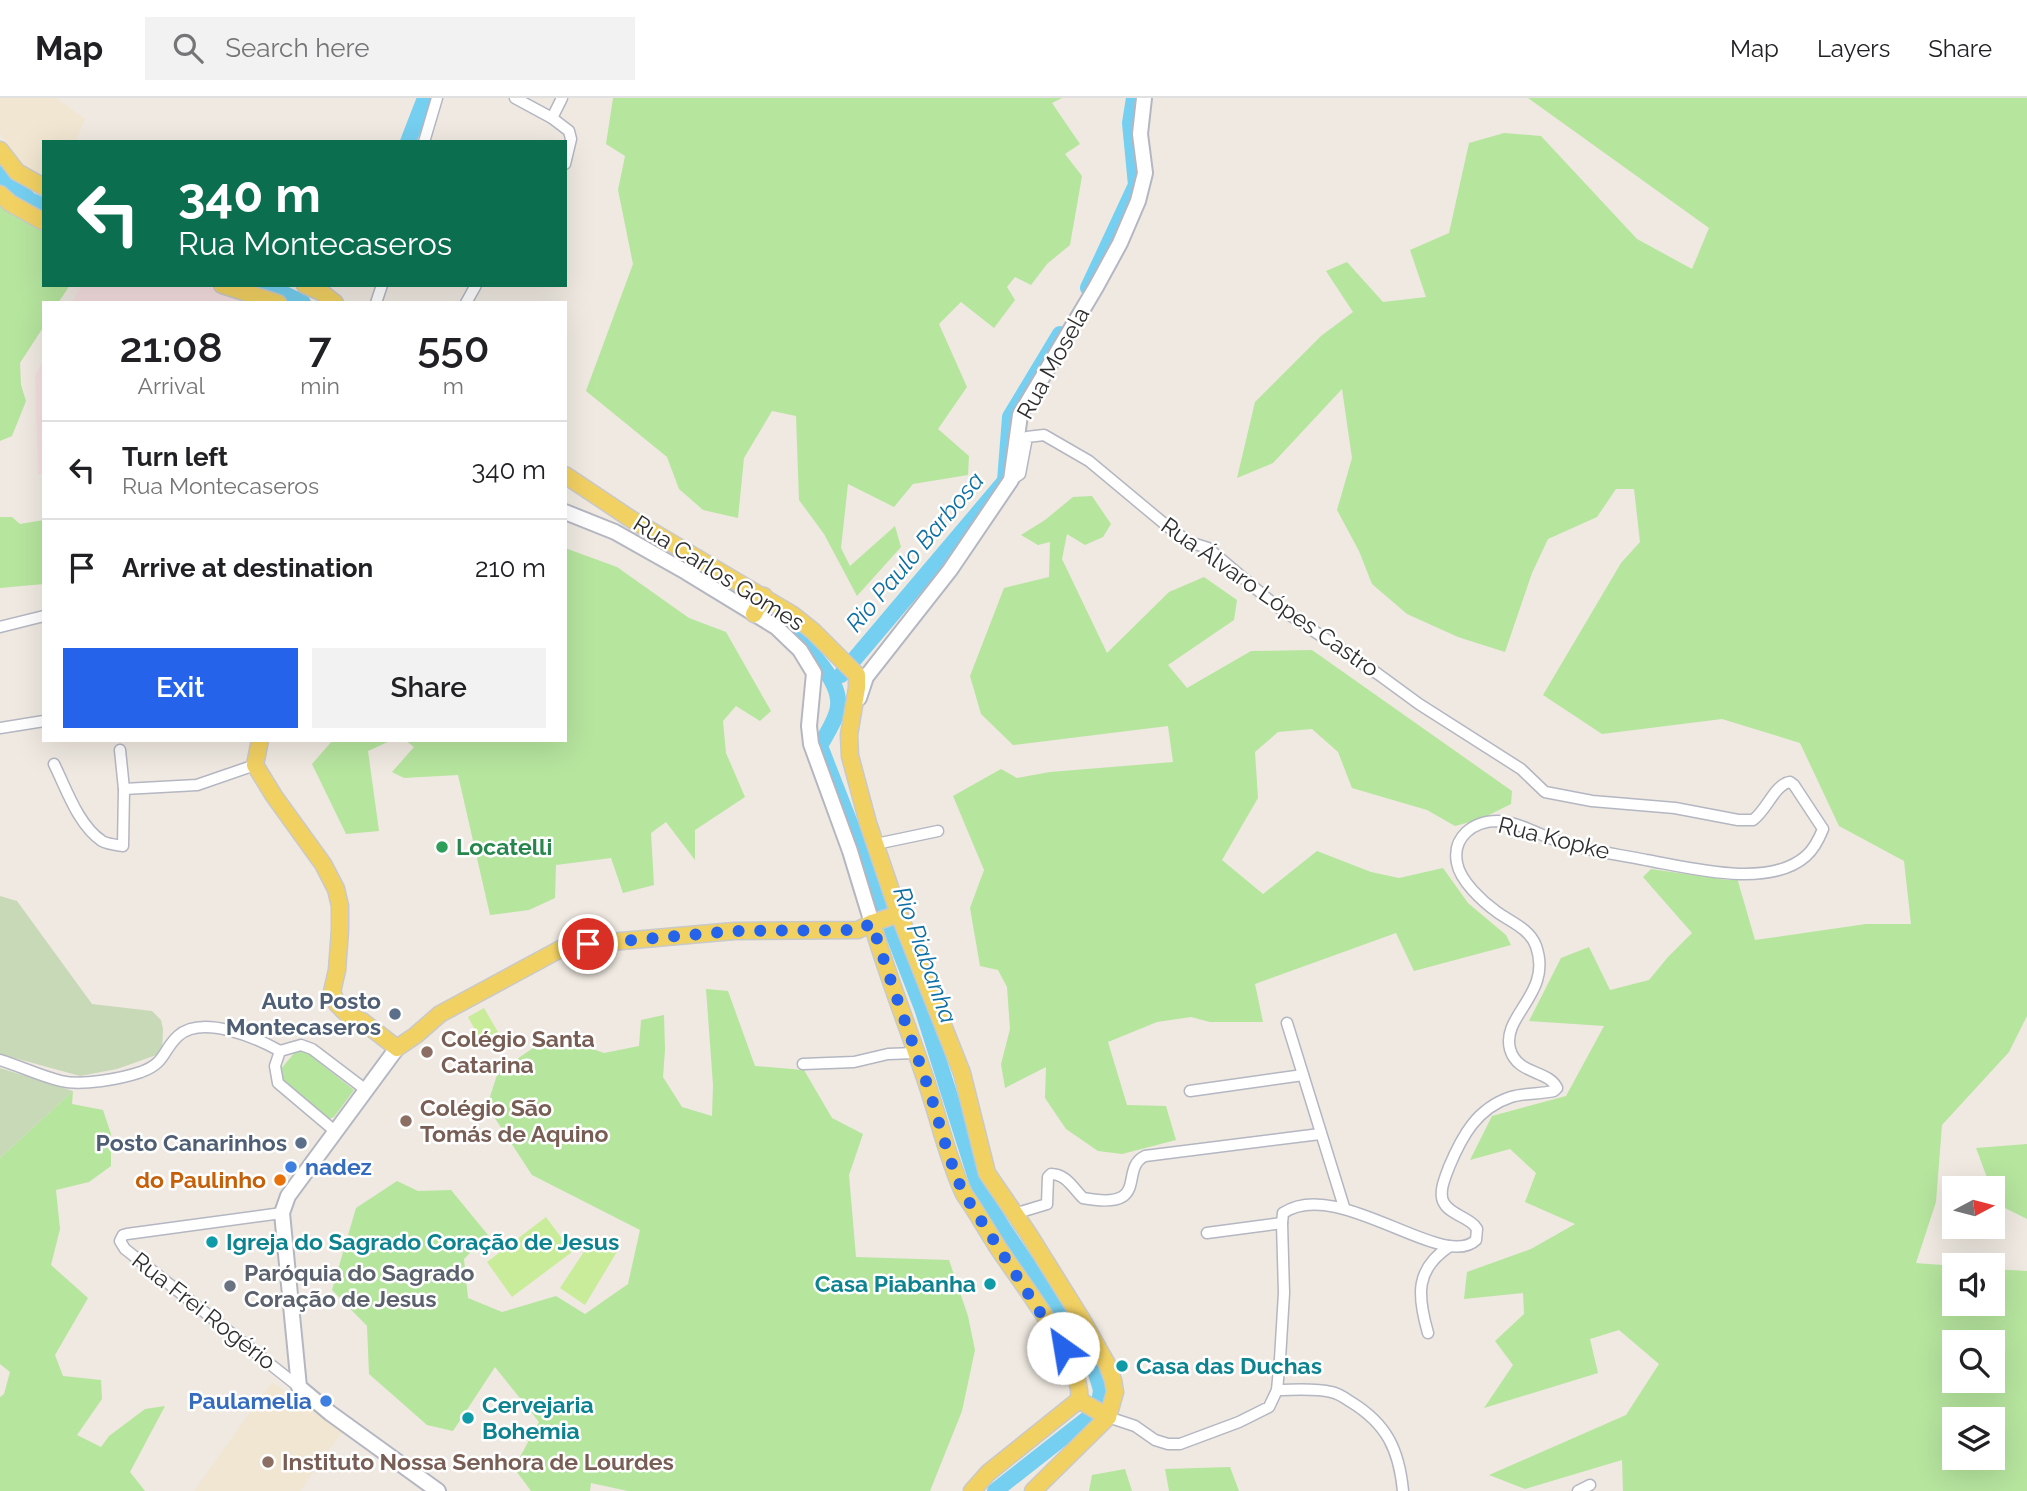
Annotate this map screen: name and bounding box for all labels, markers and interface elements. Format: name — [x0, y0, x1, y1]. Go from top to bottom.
search box — [145, 17, 635, 80]
text: Map — [35, 29, 103, 68]
icon: search — [169, 29, 207, 67]
text: Search here — [225, 33, 370, 63]
text: Map — [1730, 34, 1779, 63]
text: Layers — [1817, 34, 1890, 63]
text: Share — [1928, 34, 1992, 63]
text: 340 m — [178, 166, 321, 223]
icon: left — [63, 168, 154, 259]
text: Rua Montecaseros — [178, 225, 452, 262]
street label: Rua Mosela — [1011, 302, 1094, 424]
text: 21:08 — [120, 323, 223, 372]
text: 7 — [309, 323, 332, 372]
text: 550 — [417, 323, 489, 372]
text: Arrival — [137, 372, 205, 399]
text: min — [300, 372, 340, 399]
text: m — [443, 372, 464, 399]
text: Turn left — [122, 442, 228, 472]
icon: left — [63, 451, 101, 489]
text: 340 m — [471, 455, 546, 485]
water label: Rio Paulo Barbosa — [839, 466, 990, 637]
text: Rua Montecaseros — [122, 472, 319, 499]
street label: Rua Carlos Gomes — [629, 509, 810, 636]
street label: Rua Álvaro Lópes Castro — [1156, 511, 1384, 682]
icon: arrive — [63, 549, 101, 587]
text: Arrive at destination — [122, 553, 373, 583]
text: 210 m — [475, 553, 546, 583]
button: Exit — [63, 648, 298, 728]
button: Share — [312, 648, 546, 728]
street label: Rua Kopke — [1496, 811, 1613, 864]
place label: Locatelli — [456, 833, 552, 860]
marker: Locatelli — [434, 839, 450, 855]
water label: Rio Piabanha — [887, 883, 964, 1027]
pin — [558, 914, 618, 974]
icon: arrive — [569, 925, 607, 963]
place label: Auto Posto Montecaseros — [226, 987, 381, 1040]
marker: Auto Posto Montecaseros — [387, 1006, 403, 1022]
place label: Colégio Santa Catarina — [441, 1025, 595, 1078]
marker: Colégio Santa Catarina — [419, 1044, 435, 1060]
place label: Colégio São Tomás de Aquino — [420, 1094, 608, 1147]
marker: Colégio São Tomás de Aquino — [398, 1113, 414, 1129]
place label: Posto Canarinhos — [96, 1129, 287, 1156]
marker: Posto Canarinhos — [293, 1135, 309, 1151]
place label: nadez — [305, 1153, 372, 1180]
marker: nadez — [283, 1159, 299, 1175]
place label: do Paulinho — [135, 1166, 266, 1193]
marker: do Paulinho — [272, 1172, 288, 1188]
north arrow — [1942, 1176, 2006, 1239]
map controls — [1942, 1176, 2005, 1470]
place label: Igreja do Sagrado Coração de Jesus — [226, 1228, 619, 1255]
marker: Igreja do Sagrado Coração de Jesus — [204, 1234, 220, 1250]
street label: Rua Frei Rogério — [127, 1246, 281, 1375]
button: sound — [1942, 1253, 2005, 1316]
place label: Paróquia do Sagrado Coração de Jesus — [244, 1259, 474, 1312]
place label: Casa Piabanha — [815, 1270, 976, 1297]
marker: Casa Piabanha — [982, 1276, 998, 1292]
marker: Paróquia do Sagrado Coração de Jesus — [222, 1278, 238, 1294]
position arrow — [1026, 1311, 1100, 1385]
button: search — [1942, 1330, 2005, 1393]
place label: Casa das Duchas — [1136, 1352, 1322, 1379]
marker: Casa das Duchas — [1114, 1358, 1130, 1374]
place label: Paulamelia — [188, 1387, 312, 1414]
place label: Cervejaria Bohemia — [482, 1391, 594, 1444]
marker: Paulamelia — [318, 1393, 334, 1409]
button: layers — [1942, 1407, 2005, 1470]
marker: Cervejaria Bohemia — [460, 1410, 476, 1426]
place label: Instituto Nossa Senhora de Lourdes — [282, 1448, 674, 1475]
marker: Instituto Nossa Senhora de Lourdes — [260, 1454, 276, 1470]

